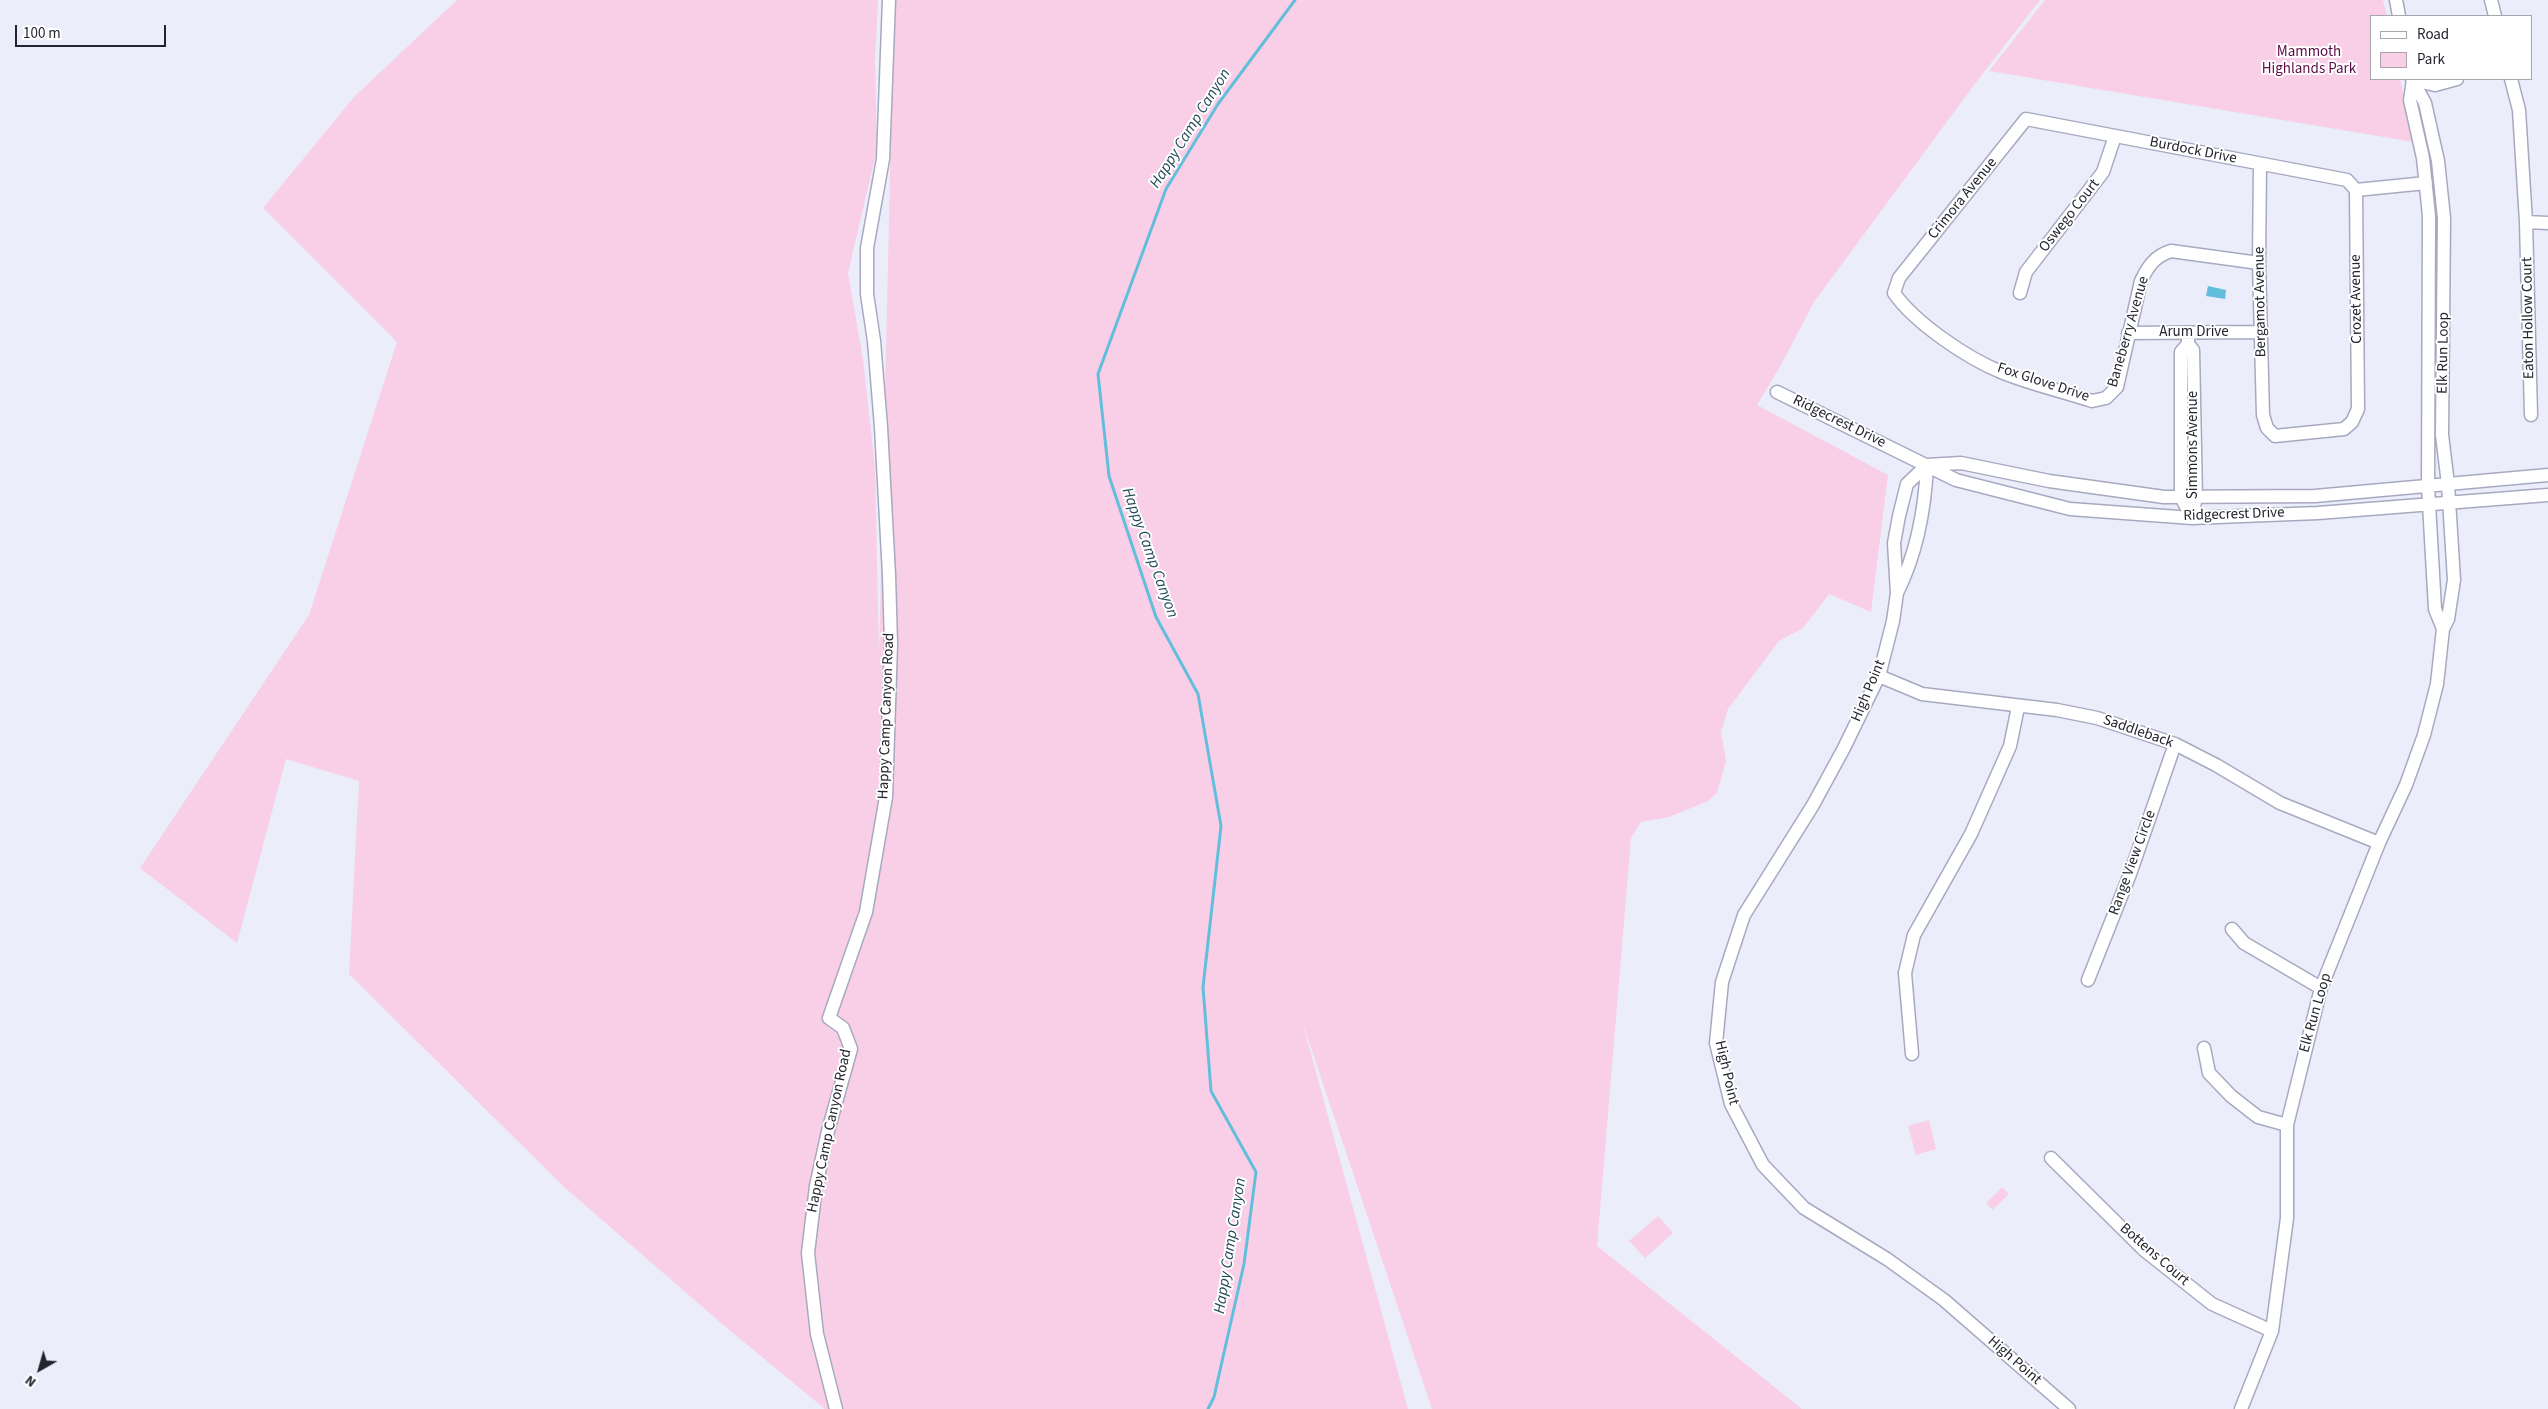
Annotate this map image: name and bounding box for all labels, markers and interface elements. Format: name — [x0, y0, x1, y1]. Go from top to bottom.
scale bar — [18, 15, 169, 47]
legend — [2370, 15, 2533, 80]
text: 100 m — [23, 23, 61, 44]
text: Road — [2417, 24, 2449, 45]
park label: Mammoth Highlands Park — [2262, 44, 2356, 79]
text: Park — [2417, 49, 2445, 70]
water label: Happy Camp Canyon — [1146, 66, 1236, 192]
street label: Burdock Drive — [2148, 134, 2238, 168]
street label: Crimora Avenue — [1925, 155, 2001, 243]
street label: Oswego Court — [2036, 176, 2104, 256]
street label: Bergamot Avenue — [2251, 246, 2271, 358]
street label: Crozet Avenue — [2347, 254, 2367, 344]
street label: Eaton Hollow Court — [2519, 257, 2539, 379]
street label: Baneberry Avenue — [2105, 274, 2153, 390]
street label: Elk Run Loop — [2434, 312, 2454, 394]
street label: Arum Drive — [2159, 324, 2229, 342]
street label: Fox Glove Drive — [1995, 360, 2091, 406]
street label: Simmons Avenue — [2185, 391, 2203, 499]
street label: Ridgecrest Drive — [1790, 392, 1888, 452]
water label: Happy Camp Canyon — [1117, 485, 1181, 621]
street label: Ridgecrest Drive — [2183, 504, 2285, 526]
street label: Happy Camp Canyon Road — [875, 632, 899, 800]
street label: High Point — [1848, 657, 1890, 725]
street label: Saddleback — [2100, 712, 2176, 752]
street label: Range View Circle — [2106, 808, 2160, 918]
street label: Elk Run Loop — [2296, 971, 2336, 1055]
street label: High Point — [1710, 1039, 1742, 1107]
street label: Happy Camp Canyon Road — [804, 1048, 856, 1214]
water label: Happy Camp Canyon — [1211, 1177, 1251, 1315]
street label: Bottens Court — [2115, 1220, 2193, 1290]
street label: High Point — [1983, 1333, 2045, 1389]
north arrow — [15, 1344, 65, 1394]
text: N — [21, 1370, 41, 1392]

